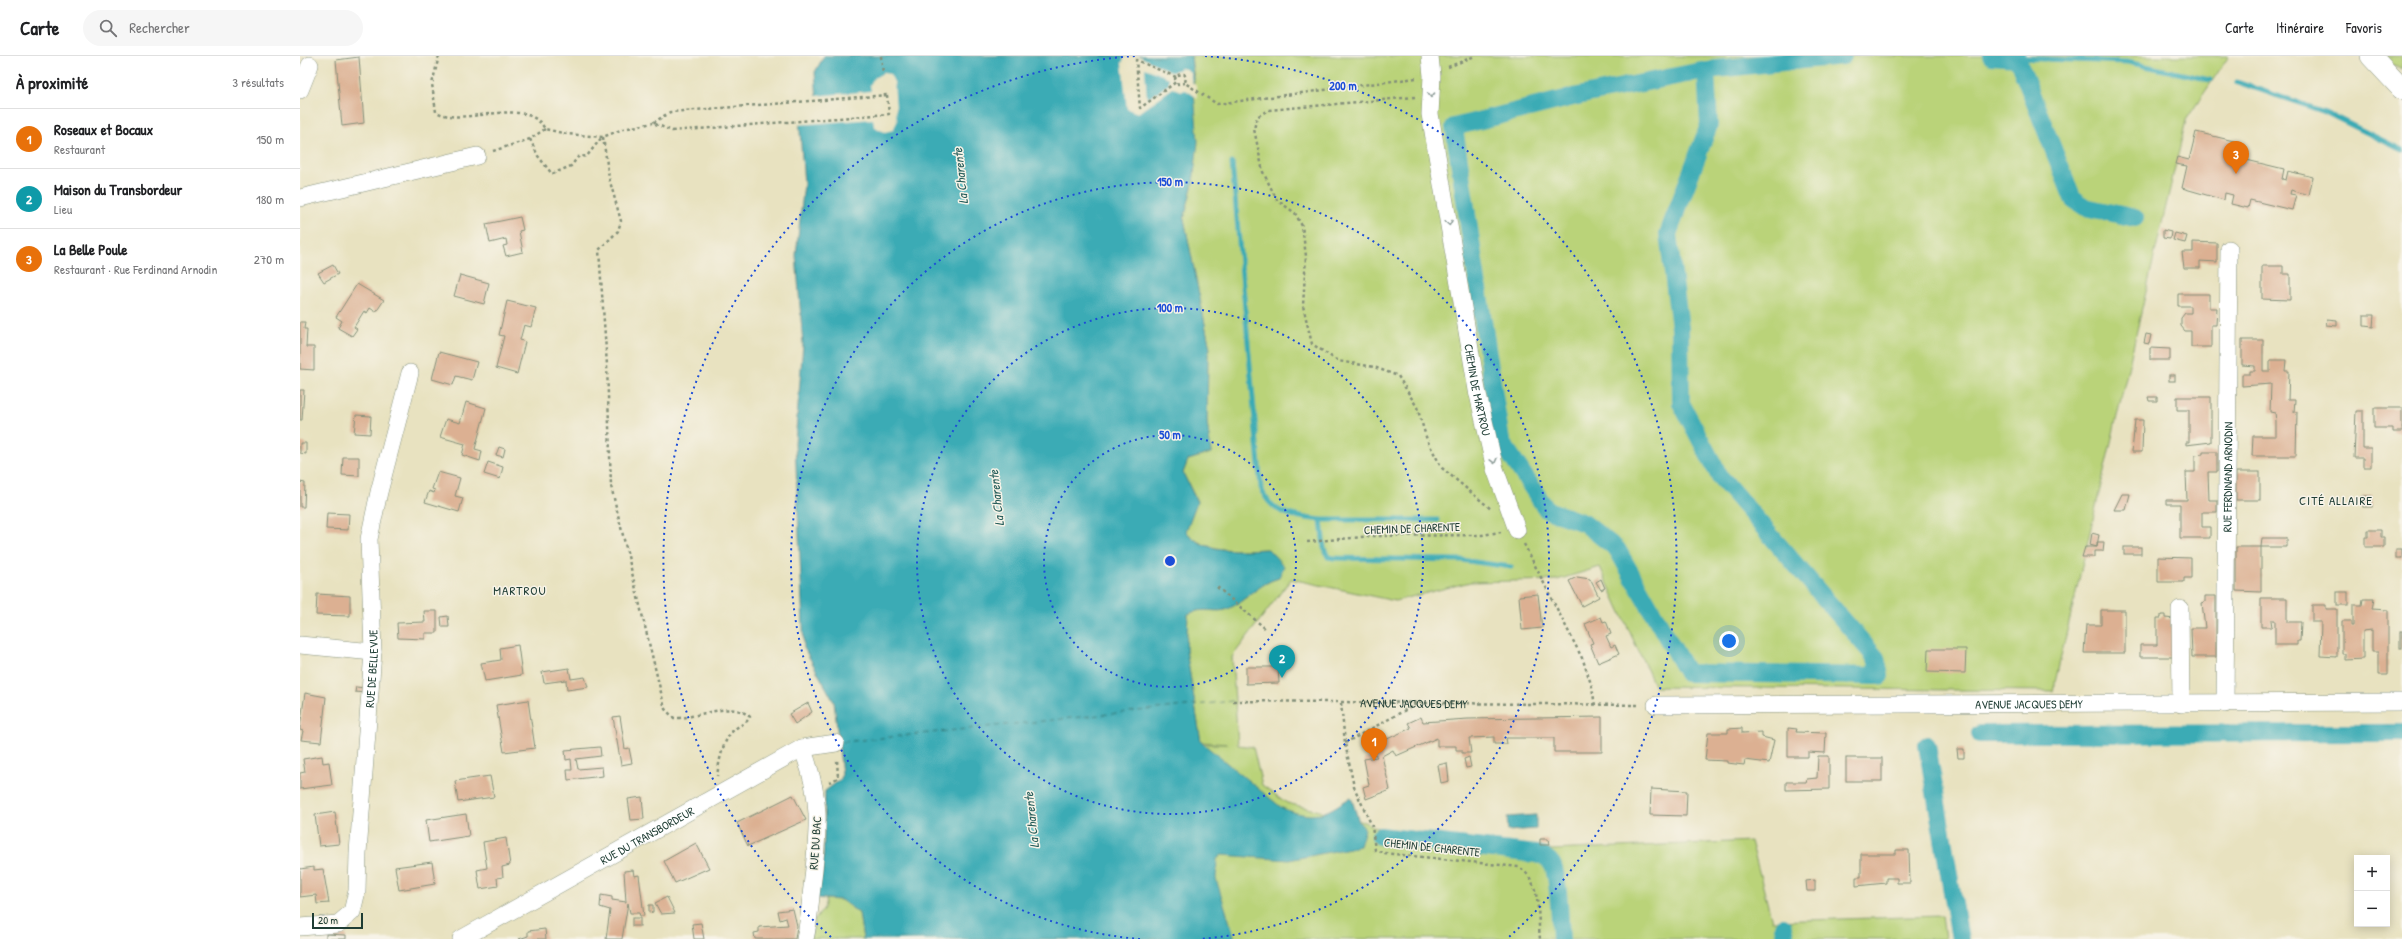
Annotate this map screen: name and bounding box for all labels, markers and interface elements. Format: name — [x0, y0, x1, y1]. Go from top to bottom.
search box — [83, 10, 363, 46]
text: Carte — [20, 15, 59, 41]
icon: search — [97, 17, 119, 39]
text: Rechercher — [129, 17, 190, 38]
text: Carte — [2225, 18, 2254, 37]
text: Itinéraire — [2276, 18, 2324, 37]
text: Favoris — [2346, 18, 2382, 37]
text: À proximité — [16, 71, 88, 94]
text: 3 résultats — [232, 73, 284, 91]
text: 200 m — [1329, 77, 1357, 94]
one-way arrow — [1427, 92, 1435, 98]
text: Roseaux et Bocaux — [54, 119, 153, 140]
text: 1 — [27, 130, 31, 148]
text: 150 m — [256, 130, 284, 148]
text: Restaurant — [54, 140, 105, 158]
pin: 3 — [2223, 141, 2249, 174]
water label: La Charente — [948, 146, 972, 205]
text: 150 m — [1157, 173, 1183, 190]
text: Maison du Transbordeur — [54, 179, 182, 200]
text: 2 — [26, 190, 32, 208]
text: 180 m — [256, 190, 284, 208]
text: Lieu — [54, 200, 72, 218]
one-way arrow — [1444, 220, 1453, 226]
text: La Belle Poule — [54, 239, 128, 260]
text: 3 — [26, 250, 32, 268]
text: 270 m — [254, 250, 284, 268]
text: Restaurant · Rue Ferdinand Arnodin — [54, 260, 217, 278]
text: 100 m — [1157, 299, 1183, 316]
street label: CHEMIN DE MARTROU — [1461, 342, 1496, 438]
street label: RUE FERDINAND ARNODIN — [2218, 422, 2236, 532]
text: 50 m — [1159, 426, 1181, 443]
one-way arrow — [1489, 458, 1497, 464]
water label: La Charente — [984, 468, 1008, 527]
district label: CITÉ ALLAIRE — [2299, 491, 2373, 509]
street label: CHEMIN DE CHARENTE — [1363, 518, 1461, 538]
centre of rings — [1163, 554, 1177, 568]
district label: MARTROU — [493, 581, 547, 599]
street label: RUE DE BELLEVUE — [360, 629, 382, 708]
your location — [1719, 631, 1739, 651]
pin: 2 — [1269, 645, 1295, 678]
street label: AVENUE JACQUES DEMY — [1360, 694, 1468, 712]
street label: AVENUE JACQUES DEMY — [1975, 695, 2083, 712]
pin: 1 — [1361, 728, 1387, 761]
water label: La Charente — [1019, 790, 1043, 849]
street label: RUE DU TRANSBORDEUR — [597, 801, 697, 868]
street label: RUE DU BAC — [805, 815, 825, 870]
street label: CHEMIN DE CHARENTE — [1383, 834, 1482, 861]
map controls — [2354, 855, 2390, 927]
button: + — [2354, 855, 2390, 891]
button: − — [2354, 891, 2390, 927]
scale bar — [312, 911, 363, 930]
text: 20 m — [318, 913, 338, 927]

